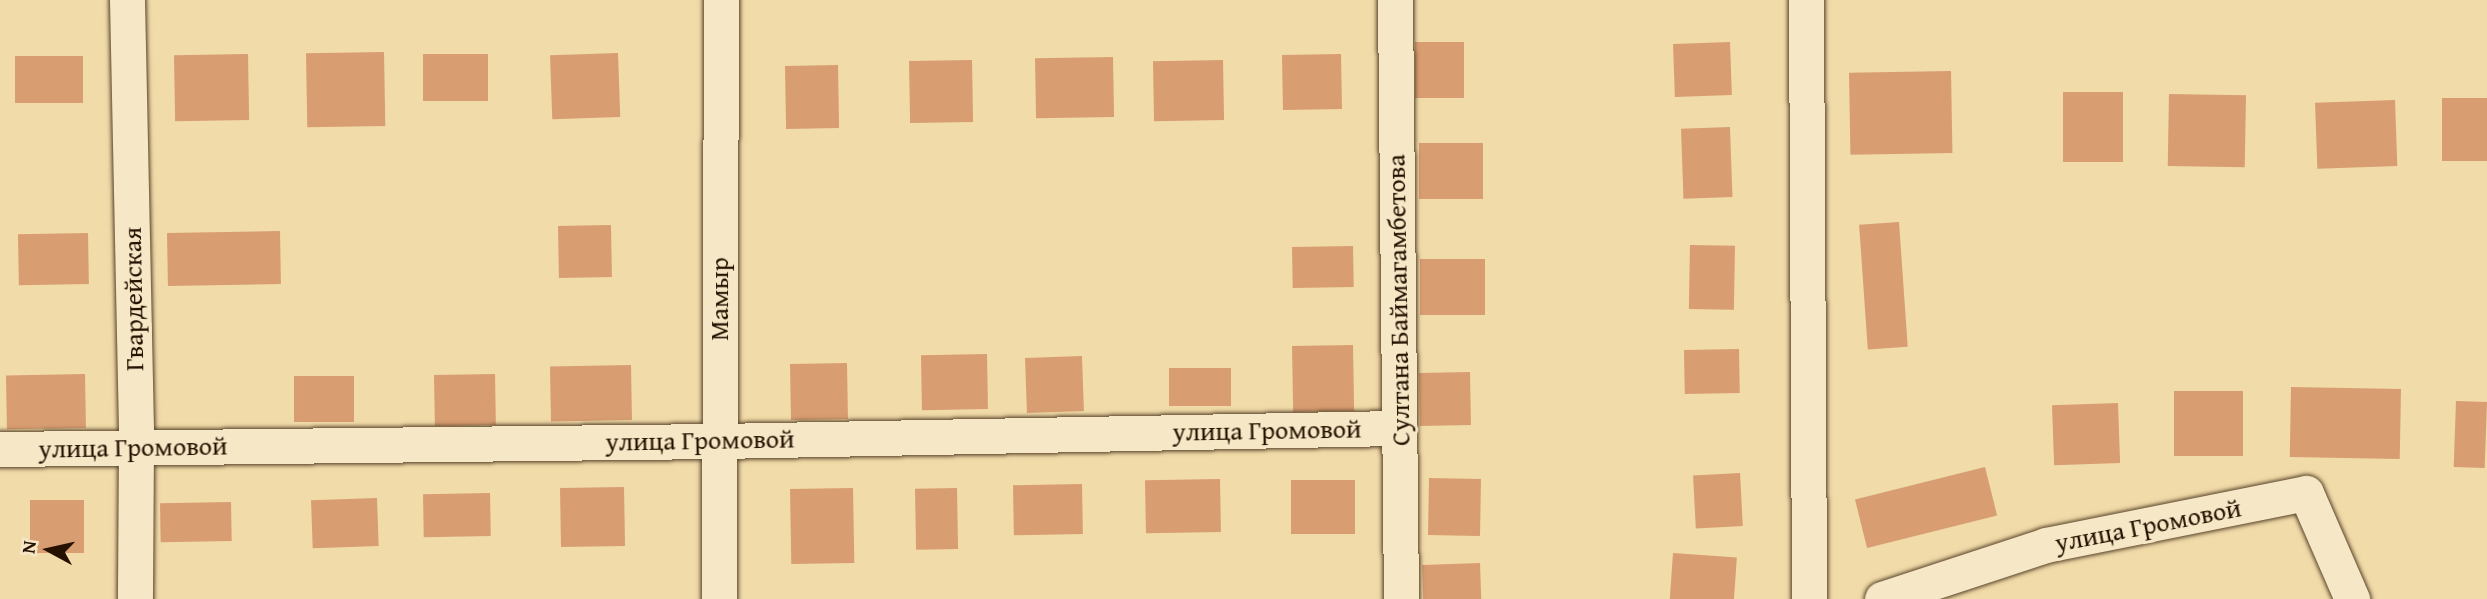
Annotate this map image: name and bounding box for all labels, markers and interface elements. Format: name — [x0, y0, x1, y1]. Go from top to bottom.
street label: Султана Баймагамбетова — [1380, 154, 1416, 446]
street label: Гвардейская — [116, 227, 150, 371]
street label: Мамыр — [703, 257, 735, 341]
street label: улица Громовой — [1172, 413, 1362, 447]
street label: улица Громовой — [605, 423, 795, 457]
street label: улица Громовой — [38, 430, 228, 464]
street label: улица Громовой — [2052, 492, 2244, 558]
north arrow — [14, 515, 84, 585]
text: N — [13, 539, 43, 555]

